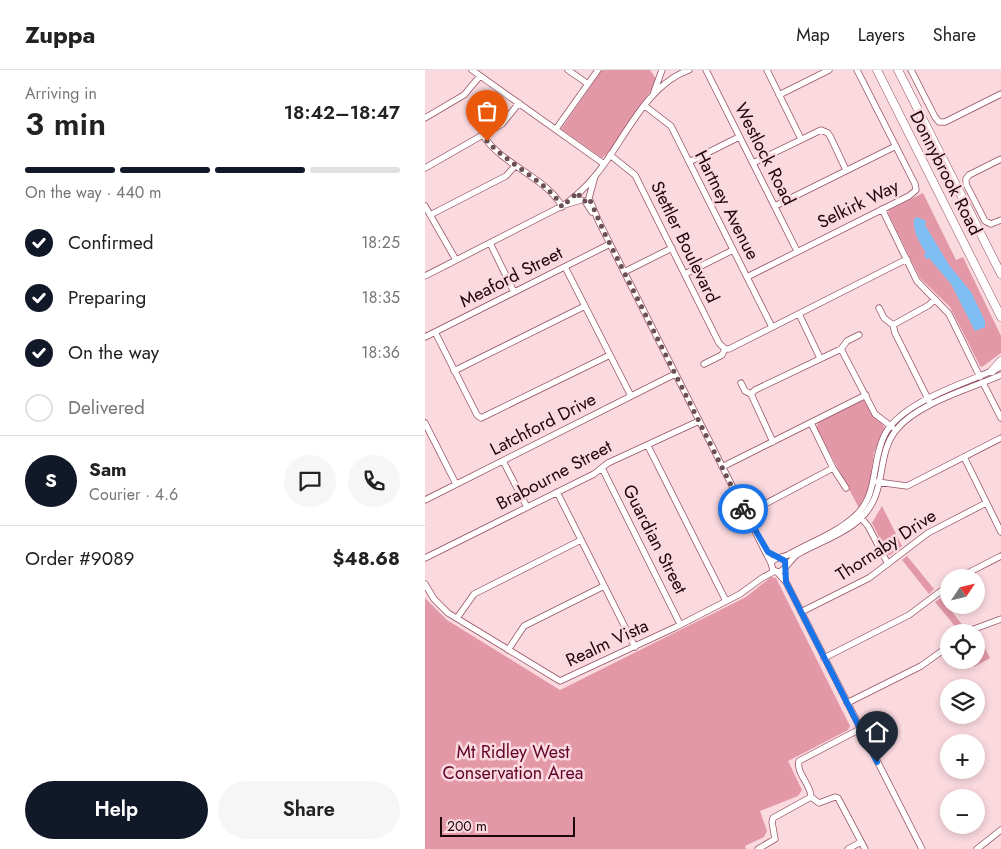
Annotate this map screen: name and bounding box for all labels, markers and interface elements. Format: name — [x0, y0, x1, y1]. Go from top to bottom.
text: Zuppa — [25, 17, 96, 52]
text: Map — [796, 22, 830, 48]
text: Layers — [858, 22, 905, 48]
text: Share — [933, 22, 976, 48]
text: Arriving in — [25, 82, 97, 105]
pin — [466, 90, 508, 141]
icon: bag — [473, 97, 501, 125]
street label: Westlock Road — [728, 98, 802, 210]
text: 18:42–18:47 — [284, 99, 400, 126]
text: 3 min — [25, 101, 106, 147]
street label: Donnybrook Road — [903, 106, 989, 240]
street label: Hartney Avenue — [688, 146, 766, 264]
street label: Selkirk Way — [813, 173, 903, 235]
street label: Stettler Boulevard — [644, 177, 726, 307]
text: On the way · 440 m — [25, 181, 162, 204]
icon: check — [25, 229, 53, 257]
text: Confirmed — [68, 229, 154, 256]
text: 18:25 — [361, 231, 400, 254]
street label: Meaford Street — [455, 240, 568, 314]
icon: check — [25, 284, 53, 312]
text: Preparing — [68, 284, 146, 311]
text: 18:35 — [362, 286, 400, 309]
icon: check — [25, 339, 53, 367]
text: On the way — [68, 339, 159, 366]
text: 18:36 — [361, 341, 400, 364]
street label: Latchford Drive — [485, 386, 601, 462]
text: Delivered — [68, 394, 145, 421]
street label: Brabourne Street — [492, 433, 617, 516]
button: chat — [284, 455, 336, 507]
button: phone — [348, 455, 400, 507]
text: Sam — [89, 456, 127, 483]
text: S — [45, 467, 57, 494]
street label: Guardian Street — [616, 480, 694, 599]
text: Courier · 4.6 — [89, 483, 178, 506]
courier — [718, 484, 768, 534]
icon: bike — [729, 495, 757, 523]
street label: Thornaby Drive — [831, 503, 941, 587]
text: Order #9089 — [25, 545, 135, 572]
text: $48.68 — [333, 545, 400, 572]
north arrow — [940, 569, 985, 614]
map controls — [940, 569, 985, 834]
street label: Realm Vista — [561, 613, 653, 673]
button: locate — [940, 624, 985, 669]
button: layers — [940, 679, 985, 724]
pin — [856, 711, 898, 762]
icon: home — [863, 718, 891, 746]
button: + — [940, 734, 985, 779]
park label: Mt Ridley West Conservation Area — [443, 739, 583, 786]
button: Help — [25, 781, 208, 839]
button: Share — [218, 781, 400, 839]
button: − — [940, 789, 985, 834]
scale bar — [440, 814, 575, 837]
text: 200 m — [447, 816, 487, 836]

